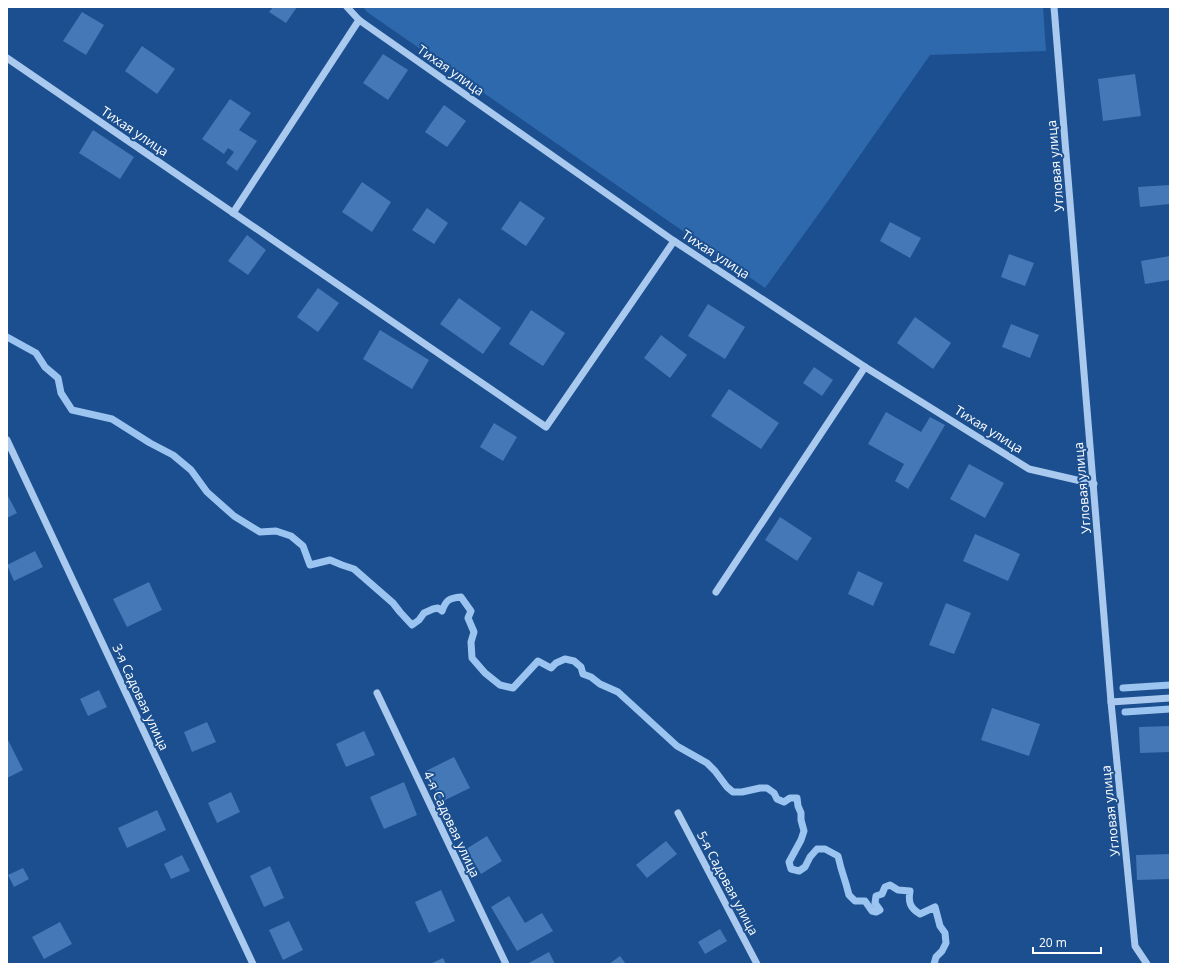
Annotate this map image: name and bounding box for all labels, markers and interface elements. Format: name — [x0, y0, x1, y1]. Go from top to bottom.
street label: Тихая улица — [414, 40, 488, 100]
street label: Тихая улица — [98, 102, 172, 160]
street label: Угловая улица — [1042, 120, 1068, 212]
street label: Тихая улица — [679, 225, 753, 283]
street label: Тихая улица — [951, 401, 1027, 457]
street label: Угловая улица — [1069, 442, 1095, 534]
street label: 3-я Садовая улица — [108, 641, 174, 753]
street label: Угловая улица — [1096, 764, 1124, 858]
street label: 4-я Садовая улица — [419, 768, 485, 880]
street label: 5-я Садовая улица — [693, 828, 763, 938]
scale bar — [1033, 929, 1101, 955]
text: 20 m — [1039, 934, 1067, 951]

